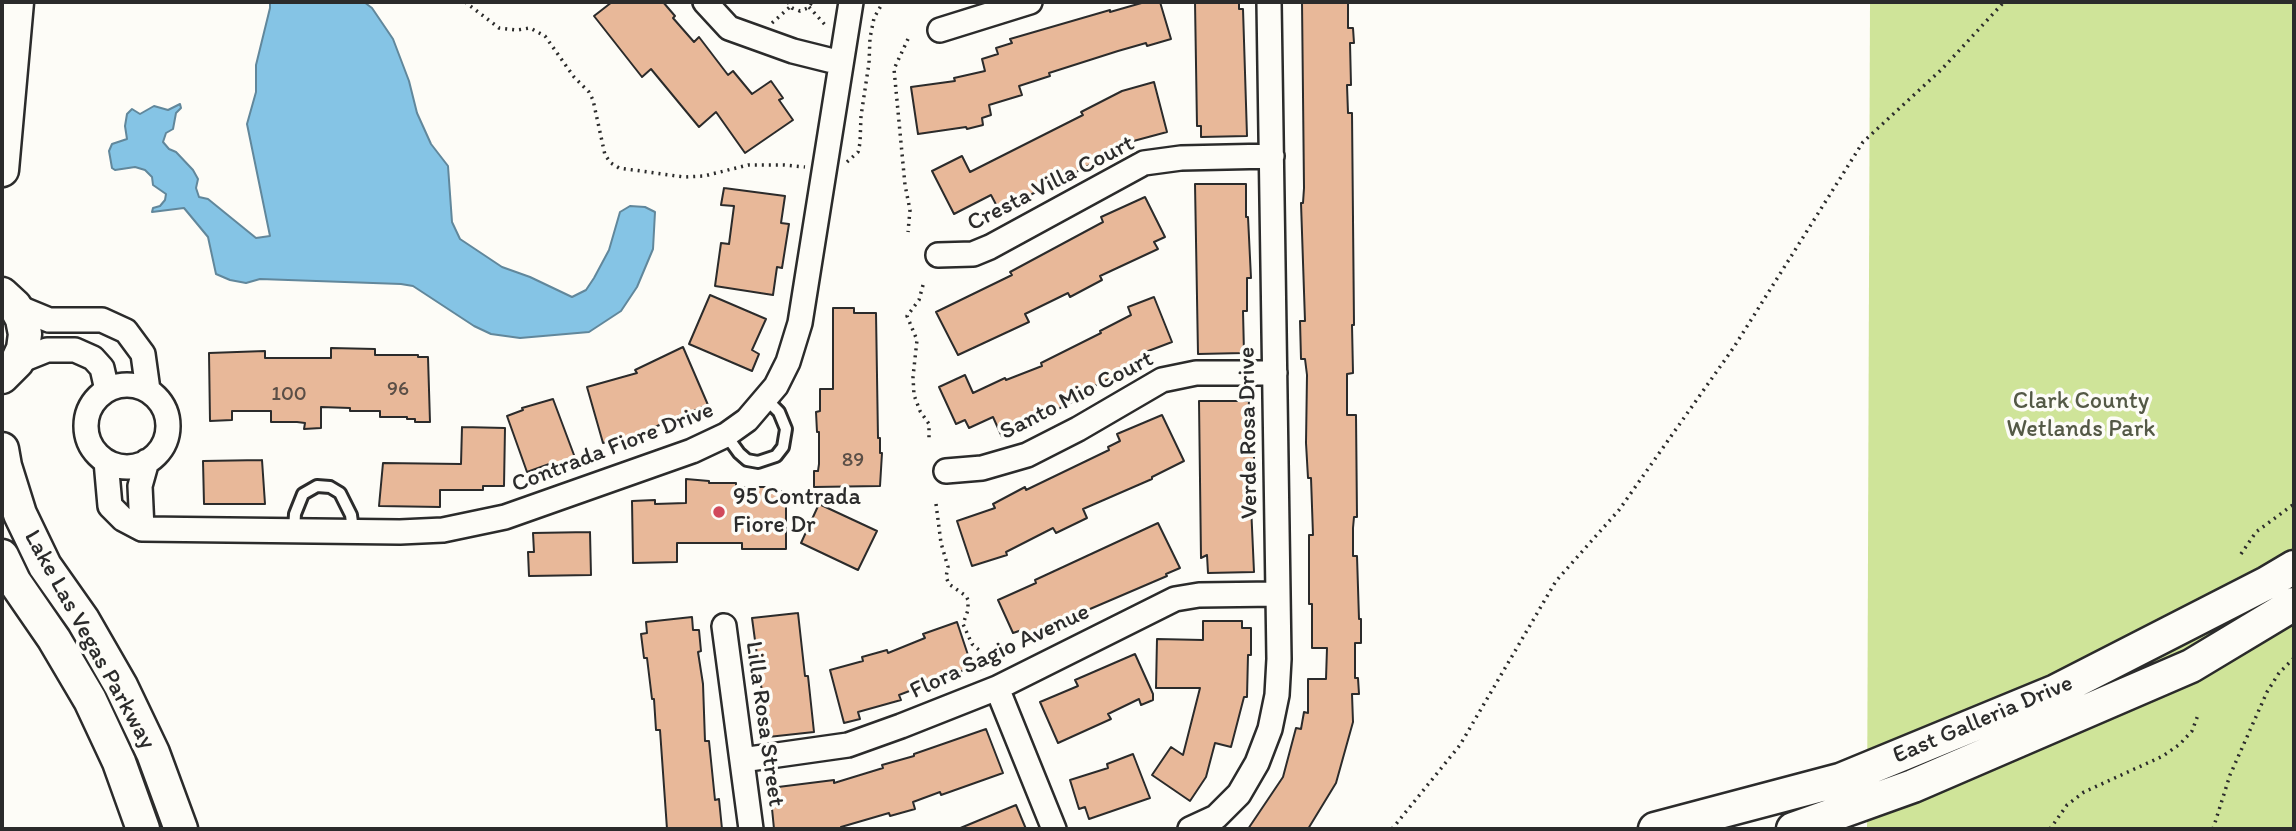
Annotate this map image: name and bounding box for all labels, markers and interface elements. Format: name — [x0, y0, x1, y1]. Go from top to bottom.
street label: Cresta Villa Court — [963, 130, 1139, 238]
street label: Santo Mio Court — [996, 345, 1158, 447]
street label: Verde Rosa Drive — [1233, 347, 1265, 519]
house number: 96 — [387, 377, 409, 403]
house number: 100 — [271, 382, 307, 408]
park label: Clark County Wetlands Park — [2007, 388, 2155, 444]
street label: Contrada Fiore Drive — [508, 396, 718, 500]
house number: 89 — [842, 448, 864, 474]
place label: 95 Contrada Fiore Dr — [733, 484, 861, 540]
marker: 95 Contrada Fiore Dr — [711, 504, 727, 520]
street label: Lake Las Vegas Parkway — [17, 525, 161, 755]
street label: Flora Sagio Avenue — [906, 598, 1094, 706]
street label: Lilla Rosa Street — [738, 639, 790, 809]
street label: East Galleria Drive — [1889, 669, 2077, 771]

